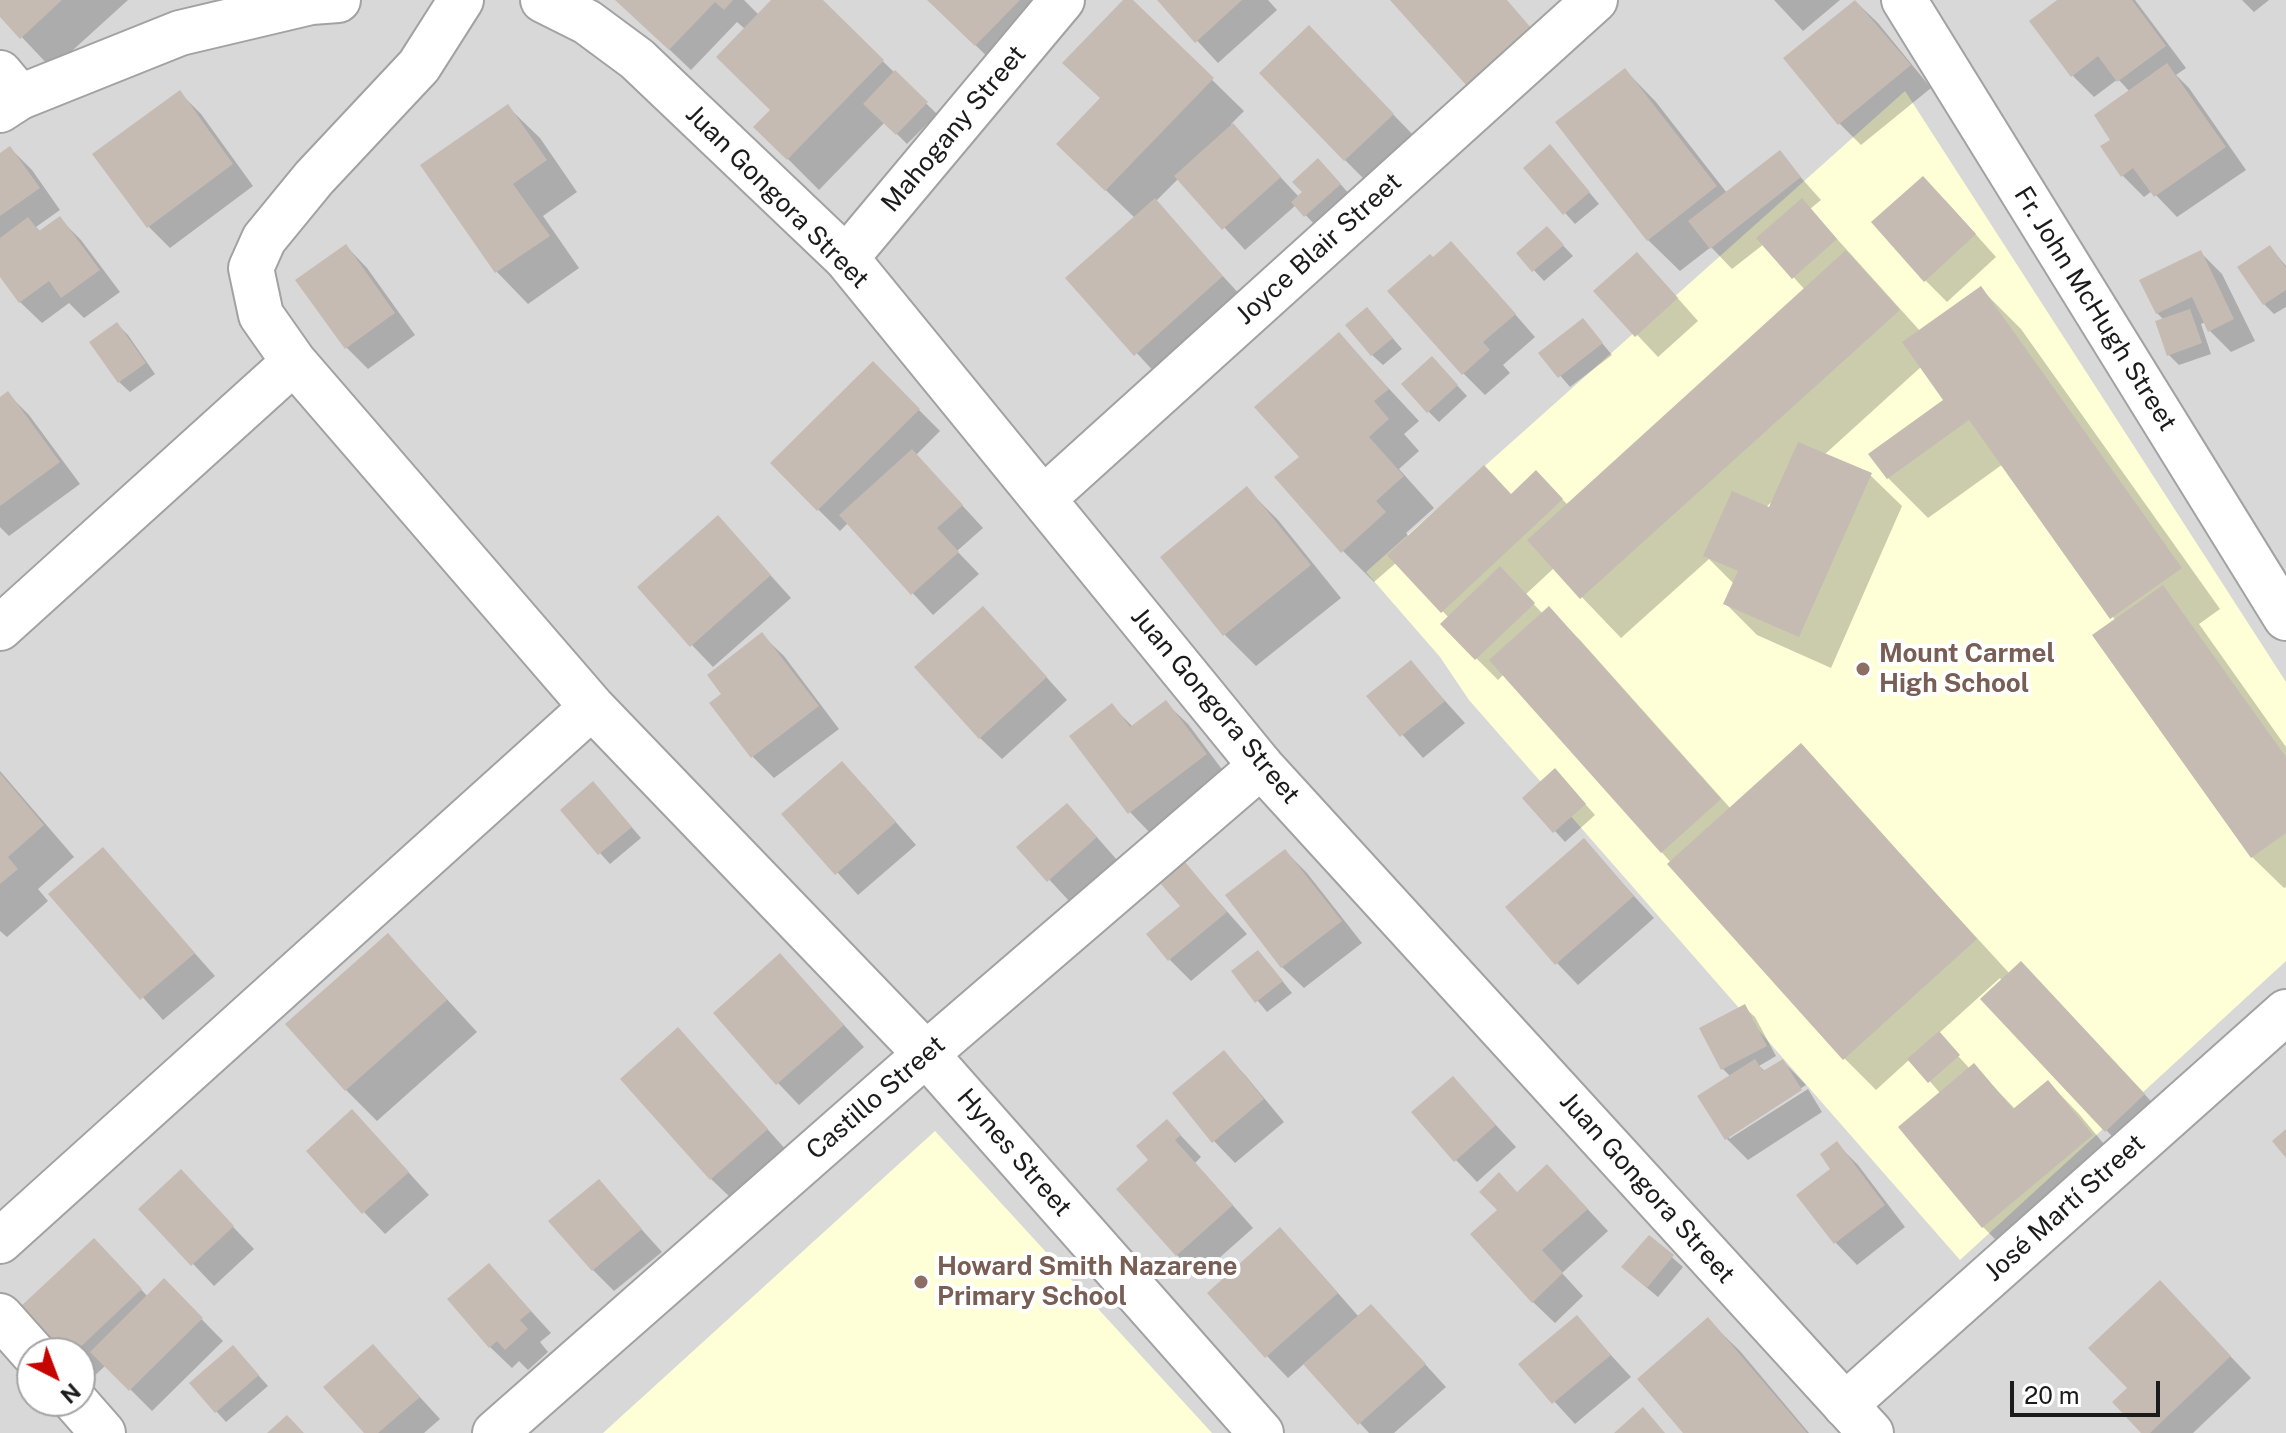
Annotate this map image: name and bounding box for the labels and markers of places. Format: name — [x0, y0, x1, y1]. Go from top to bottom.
place label: Mount Carmel High School — [1879, 638, 2055, 700]
marker: Mount Carmel High School — [1854, 660, 1872, 678]
place label: Howard Smith Nazarene Primary School — [937, 1251, 1238, 1312]
marker: Howard Smith Nazarene Primary School — [912, 1273, 930, 1291]

